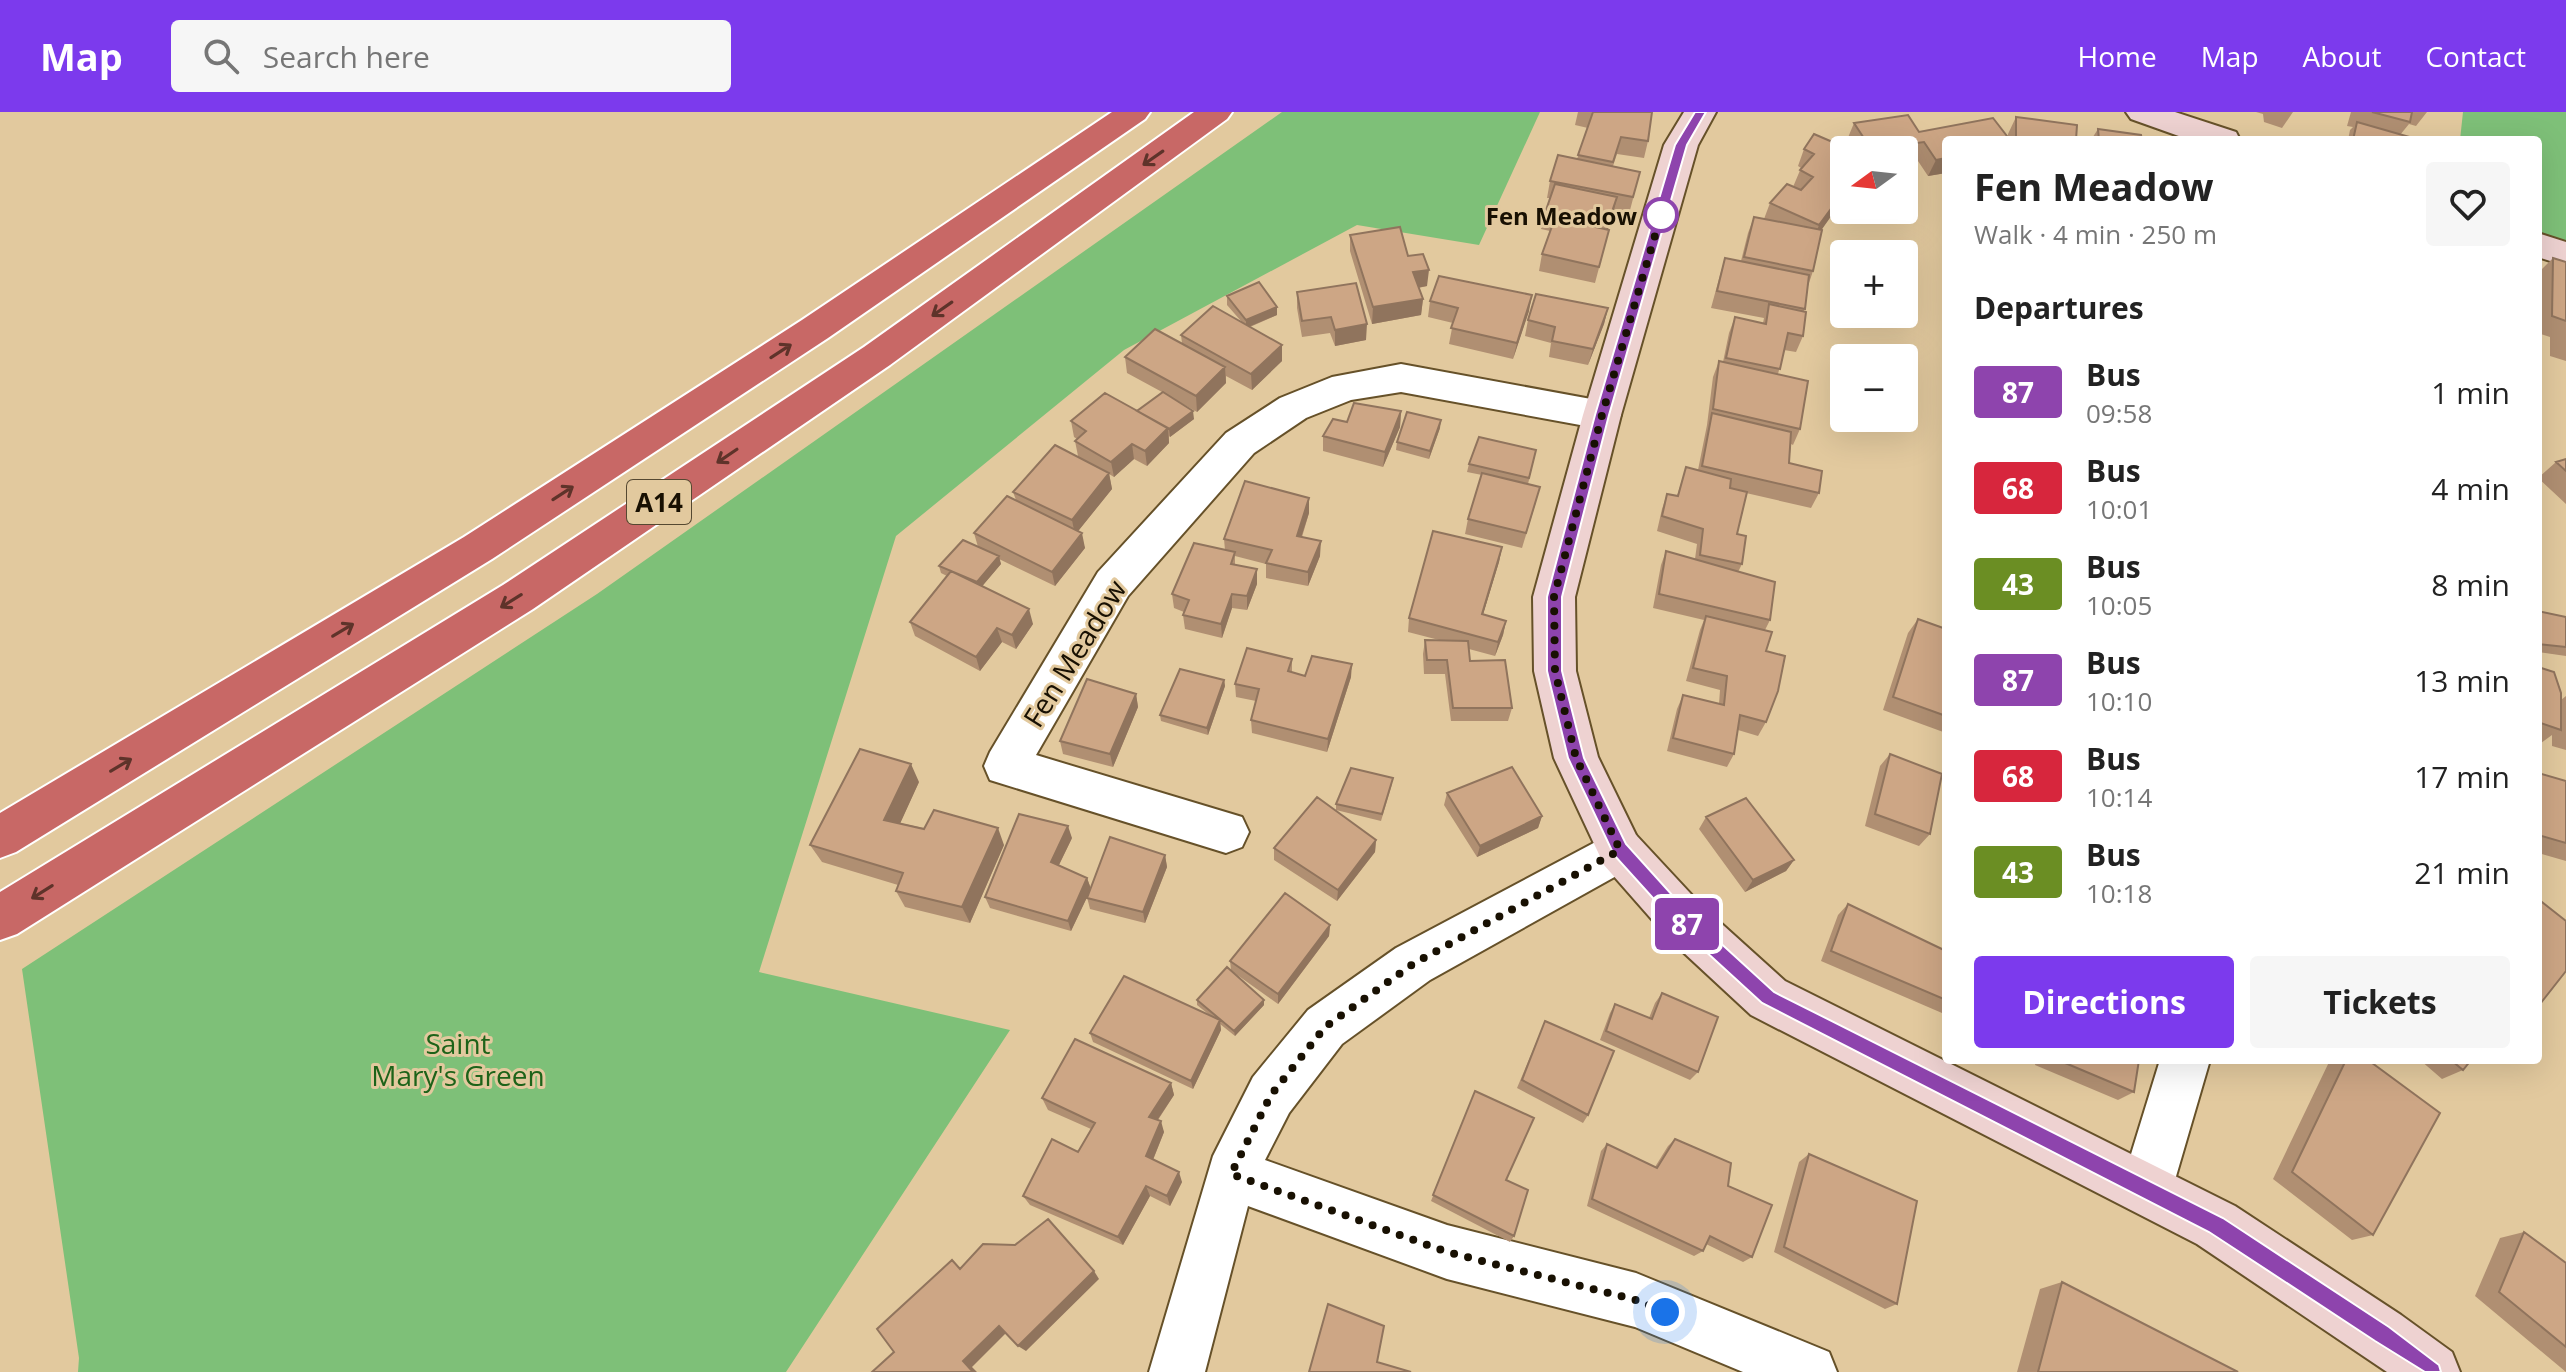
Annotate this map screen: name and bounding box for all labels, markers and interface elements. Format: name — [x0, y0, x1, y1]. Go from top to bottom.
search box — [171, 20, 731, 92]
text: Map — [40, 30, 123, 82]
icon: search — [199, 34, 243, 78]
text: Search here — [263, 36, 430, 77]
text: Home — [2078, 37, 2157, 75]
text: Map — [2201, 37, 2259, 75]
text: About — [2303, 37, 2381, 75]
text: Contact — [2425, 37, 2526, 75]
north arrow — [1830, 136, 1918, 224]
map controls — [1830, 136, 1918, 432]
one-way arrow — [1143, 150, 1165, 166]
text: Fen Meadow — [1974, 160, 2214, 212]
button: heart — [2426, 162, 2510, 246]
marker: Fen Meadow — [1644, 198, 1678, 232]
place label: Fen Meadow — [1486, 199, 1637, 232]
text: Walk · 4 min · 250 m — [1974, 216, 2217, 252]
button: + — [1830, 240, 1918, 328]
text: Departures — [1974, 287, 2144, 328]
one-way arrow — [931, 301, 953, 317]
one-way arrow — [770, 342, 792, 359]
button: − — [1830, 344, 1918, 432]
text: Bus — [2086, 354, 2141, 395]
text: 1 min — [2431, 372, 2510, 413]
text: 87 — [2002, 373, 2034, 411]
text: 09:58 — [2086, 395, 2152, 431]
one-way arrow — [717, 448, 739, 464]
text: Bus — [2086, 450, 2141, 491]
text: 4 min — [2431, 468, 2510, 509]
text: 68 — [2002, 469, 2034, 507]
road number: A14 — [627, 480, 691, 524]
one-way arrow — [552, 484, 574, 501]
text: 10:01 — [2086, 491, 2152, 527]
text: Bus — [2086, 546, 2141, 587]
text: 8 min — [2431, 564, 2510, 605]
text: 43 — [2002, 565, 2034, 603]
street label: Fen Meadow — [1014, 572, 1134, 734]
text: 10:05 — [2086, 587, 2152, 623]
one-way arrow — [500, 593, 523, 609]
one-way arrow — [331, 622, 354, 638]
text: Bus — [2086, 642, 2141, 683]
text: 13 min — [2414, 660, 2510, 701]
text: 87 — [2002, 661, 2034, 699]
text: 10:10 — [2086, 683, 2152, 719]
text: Bus — [2086, 738, 2141, 779]
text: 17 min — [2414, 756, 2510, 797]
one-way arrow — [109, 757, 132, 773]
text: 68 — [2002, 757, 2034, 795]
text: 10:14 — [2086, 779, 2152, 815]
text: Bus — [2086, 834, 2141, 875]
text: 21 min — [2414, 852, 2510, 893]
text: 43 — [2002, 853, 2034, 891]
text: 10:18 — [2086, 875, 2152, 911]
one-way arrow — [31, 884, 54, 900]
line badge: 87 — [1651, 898, 1723, 950]
text: 87 — [1671, 905, 1703, 943]
button: Directions — [1974, 956, 2234, 1048]
button: Tickets — [2250, 956, 2510, 1048]
park label: Saint Mary's Green — [371, 1024, 545, 1094]
your location — [1645, 1292, 1685, 1332]

